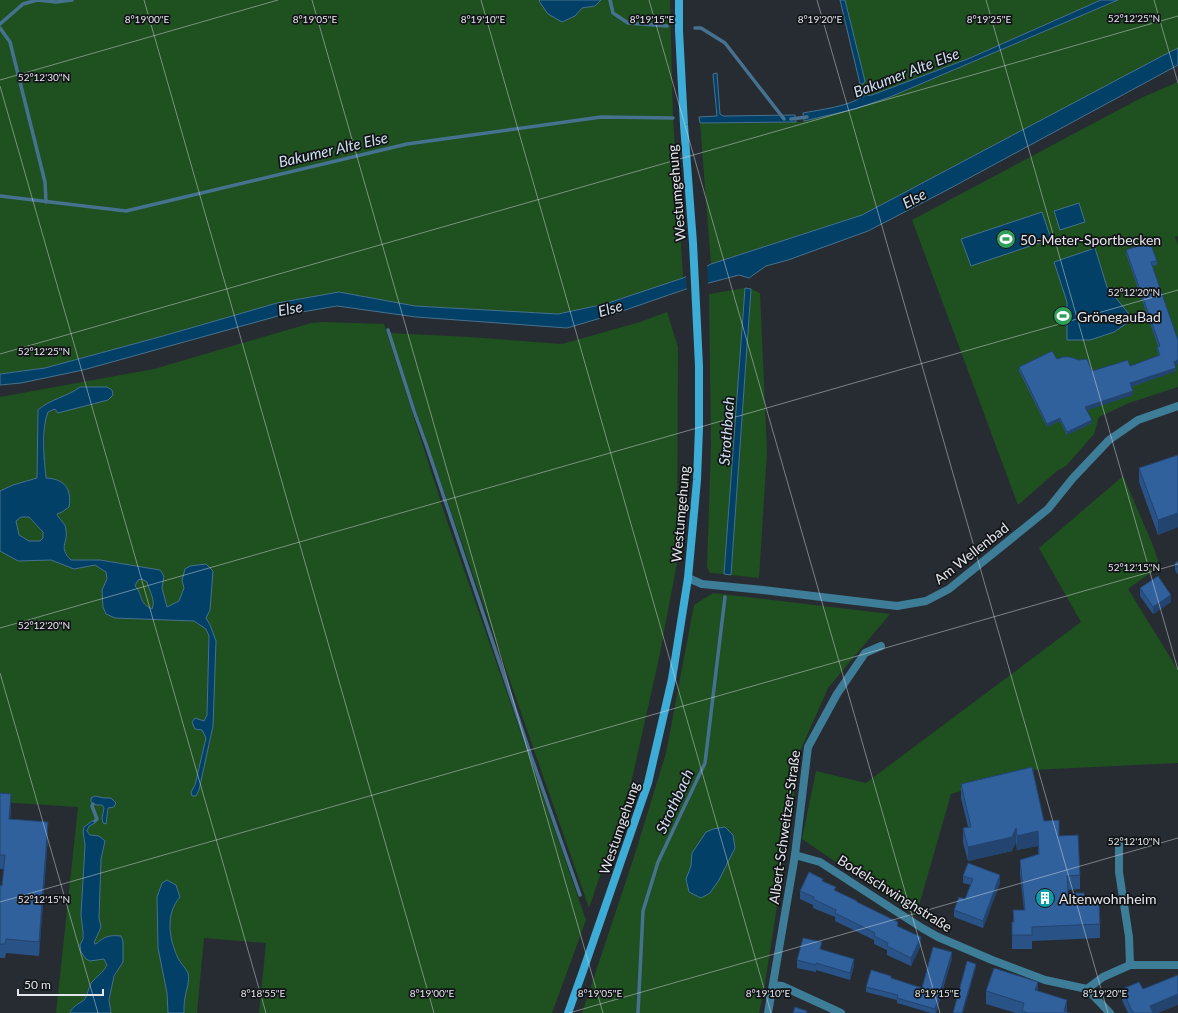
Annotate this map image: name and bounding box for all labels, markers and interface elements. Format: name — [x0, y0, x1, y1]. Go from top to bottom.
text: 52°12'25"N — [1108, 12, 1160, 24]
text: 8°19'00"E — [125, 13, 170, 25]
text: 8°19'05"E — [293, 13, 338, 25]
text: 8°19'10"E — [461, 13, 506, 25]
text: 8°19'15"E — [630, 13, 675, 25]
text: 8°19'20"E — [798, 13, 843, 25]
text: 8°19'25"E — [967, 13, 1012, 25]
water label: Bakumer Alte Else — [851, 44, 961, 100]
text: 52°12'30"N — [18, 71, 70, 83]
water label: Bakumer Alte Else — [277, 128, 389, 170]
street label: Westumgehung — [663, 144, 689, 242]
water label: Else — [899, 184, 929, 212]
sports icon: 50-Meter-Sportbecken — [995, 228, 1017, 250]
place label: 50-Meter-Sportbecken — [1020, 231, 1161, 248]
text: 52°12'20"N — [1108, 286, 1160, 298]
water label: Else — [596, 296, 624, 320]
water label: Else — [276, 297, 304, 319]
sports icon: GrönegauBad — [1052, 305, 1074, 327]
place label: GrönegauBad — [1077, 308, 1161, 325]
text: 52°12'25"N — [18, 345, 70, 357]
water label: Strothbach — [715, 396, 737, 466]
street label: Westumgehung — [667, 465, 693, 563]
street label: Am Wellenbad — [930, 519, 1012, 587]
text: 52°12'15"N — [1108, 561, 1160, 573]
text: 52°12'20"N — [18, 619, 70, 631]
street label: Albert-Schweitzer-Straße — [765, 749, 803, 905]
water label: Strothbach — [651, 766, 697, 836]
street label: Westumgehung — [595, 779, 643, 877]
text: 52°12'10"N — [1108, 835, 1160, 847]
street label: Bodelschwinghstraße — [835, 851, 955, 935]
building icon: Altenwohnheim — [1034, 887, 1056, 909]
place label: Altenwohnheim — [1059, 890, 1156, 907]
text: 52°12'15"N — [18, 893, 70, 905]
scale bar — [18, 971, 103, 997]
text: 50 m — [24, 977, 51, 992]
text: 8°18'55"E — [241, 987, 286, 999]
text: 8°19'00"E — [410, 987, 455, 999]
text: 8°19'05"E — [578, 987, 623, 999]
text: 8°19'10"E — [746, 987, 791, 999]
text: 8°19'15"E — [915, 987, 960, 999]
text: 8°19'20"E — [1083, 987, 1128, 999]

